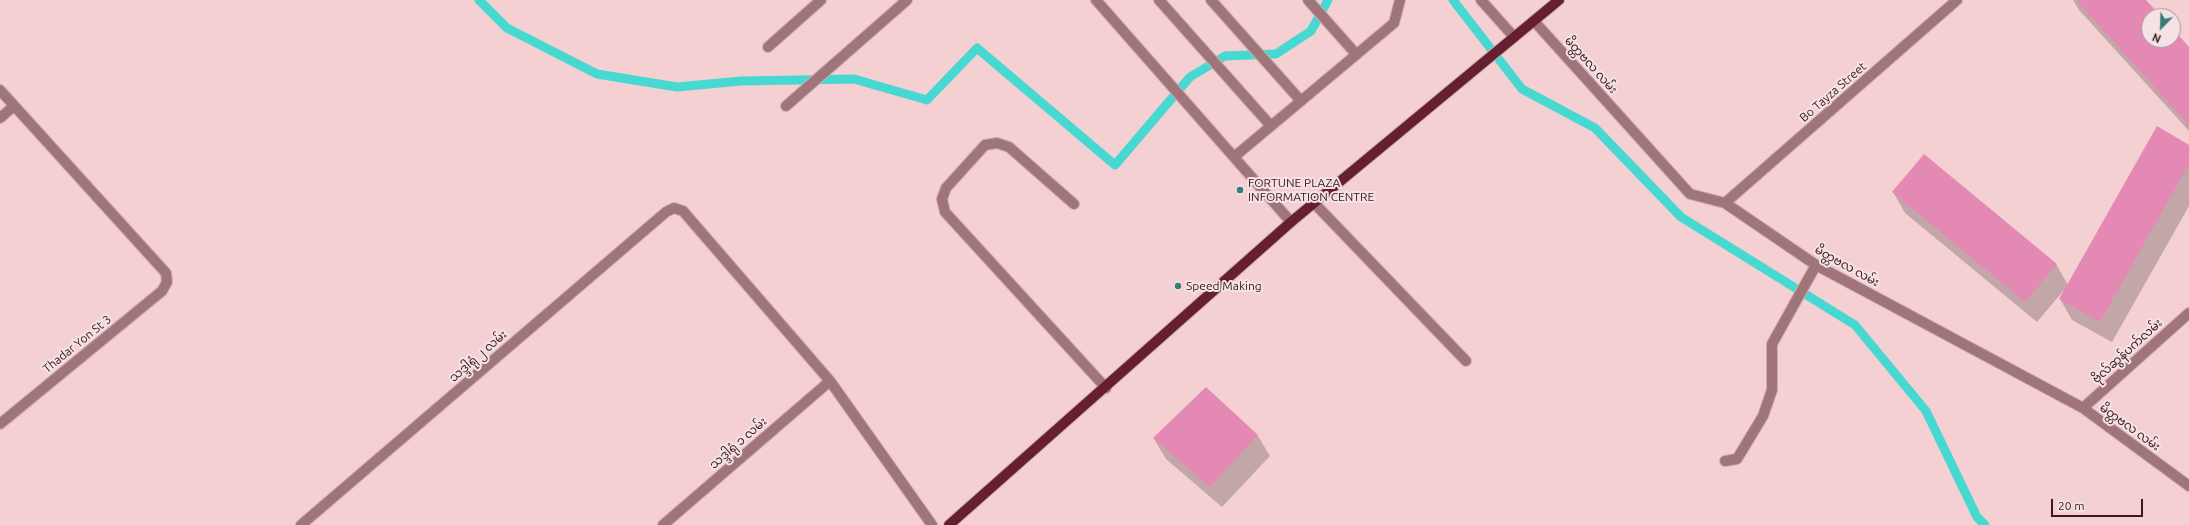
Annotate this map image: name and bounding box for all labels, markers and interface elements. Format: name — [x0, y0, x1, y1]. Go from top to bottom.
north arrow — [2141, 8, 2181, 48]
text: N — [2151, 31, 2163, 45]
street label: မိတ္တဗလ လမ်း — [1562, 34, 1620, 96]
street label: Bo Tayza Street — [1797, 59, 1869, 125]
place label: FORTUNE PLAZA INFORMATION CENTRE — [1248, 176, 1374, 204]
marker: FORTUNE PLAZA INFORMATION CENTRE — [1235, 185, 1245, 195]
street label: မိတ္တဗလ လမ်း — [1812, 242, 1882, 290]
place label: Speed Making — [1186, 279, 1262, 293]
marker: Speed Making — [1173, 281, 1183, 291]
street label: Thadar Yon St 3 — [40, 312, 114, 376]
street label: ဗိုလ်ဆွန်ပက်လမ်း — [2089, 316, 2165, 386]
street label: သဒ္ဒါရုံ ၂ လမ်း — [446, 327, 510, 385]
street label: မိတ္တဗလ လမ်း — [2097, 400, 2163, 454]
street label: သဒ္ဒါရုံ ၁ လမ်း — [706, 414, 770, 472]
scale bar — [2053, 491, 2145, 517]
text: 20 m — [2058, 499, 2085, 512]

